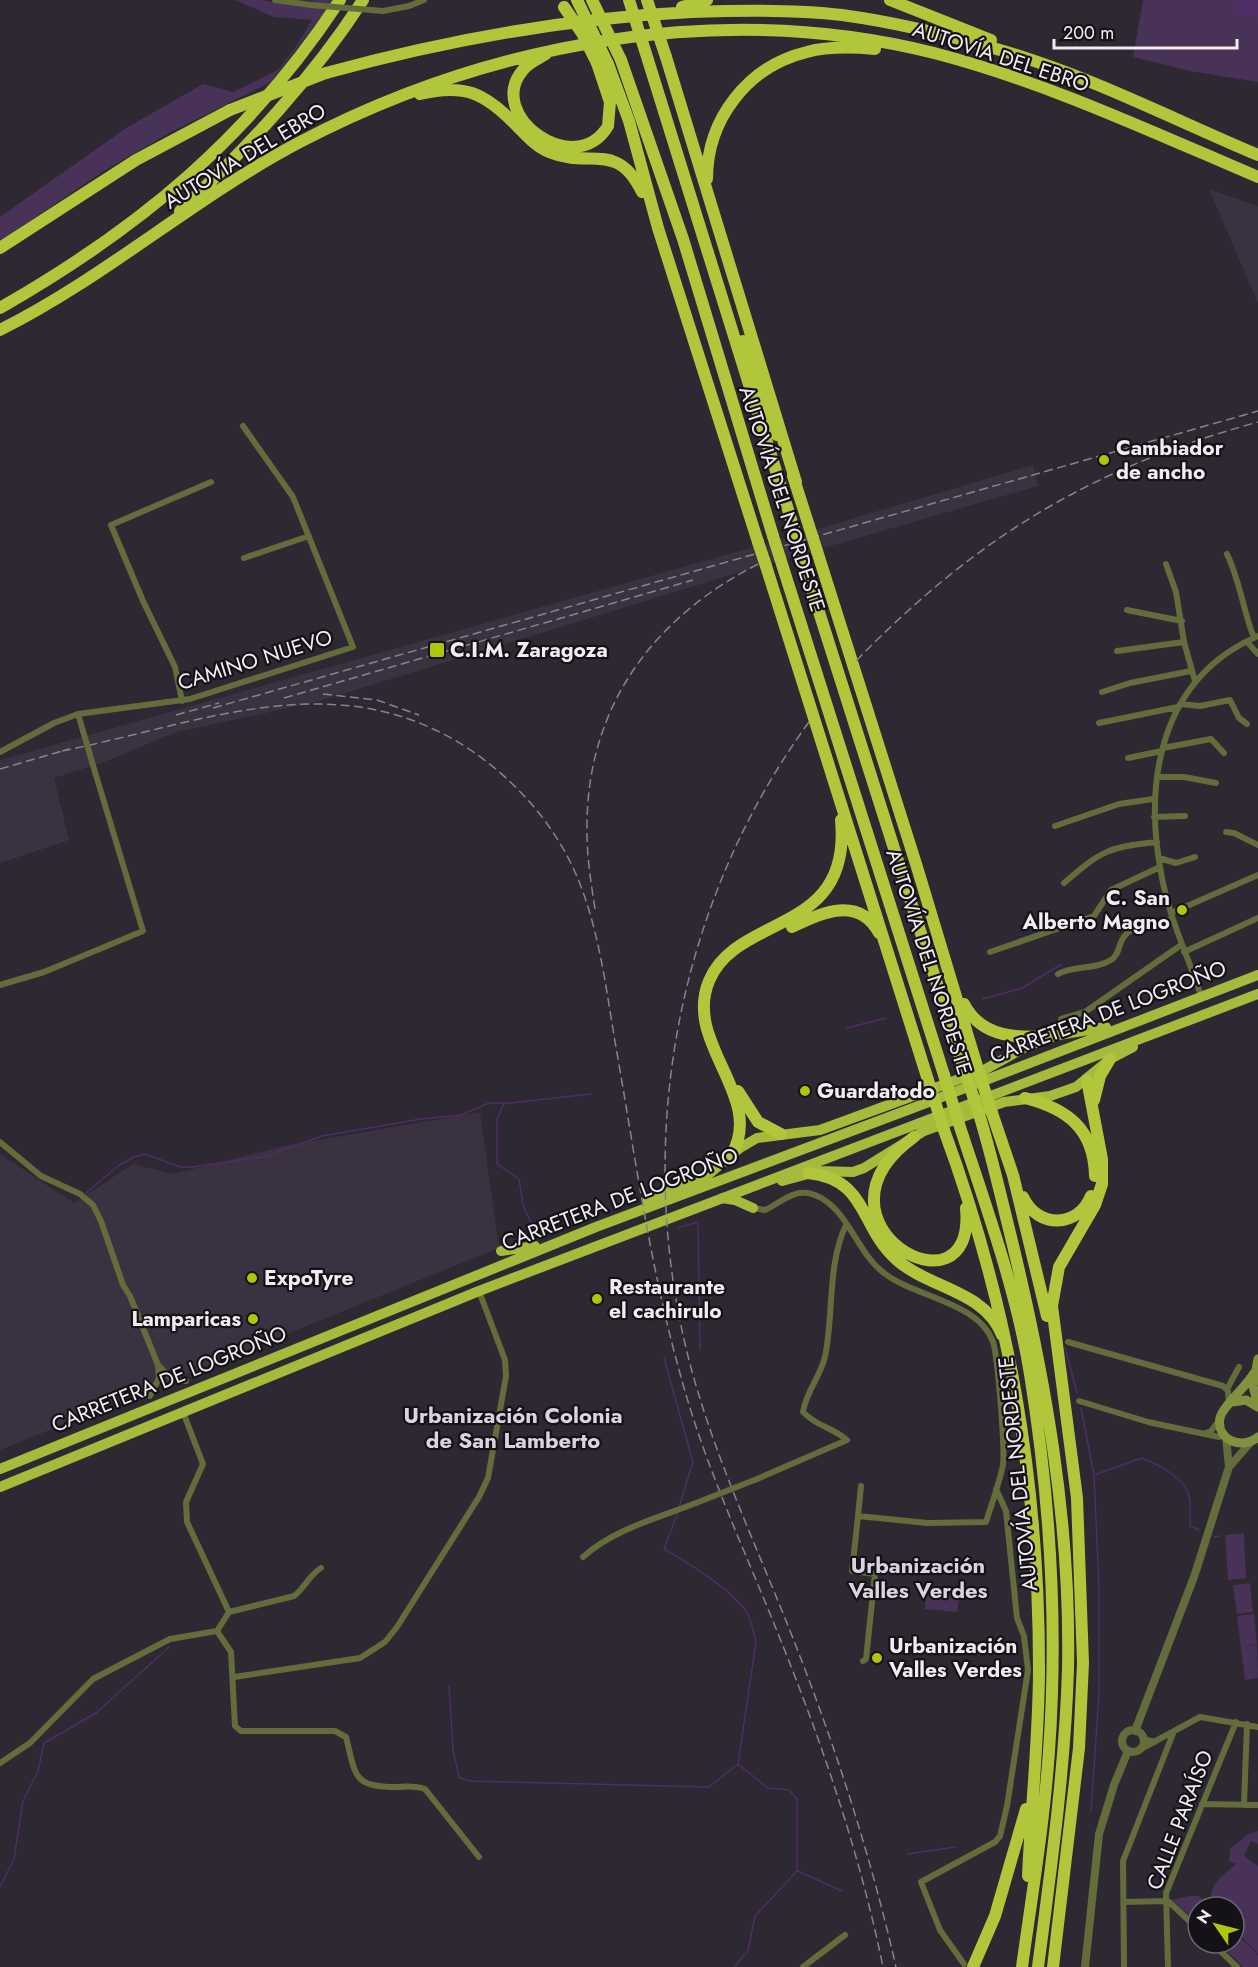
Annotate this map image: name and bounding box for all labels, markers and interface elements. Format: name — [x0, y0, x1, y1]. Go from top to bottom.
scale bar — [1054, 12, 1237, 50]
street label: AUTOVÍA DEL EBRO — [909, 14, 1093, 100]
text: 200 m — [1063, 20, 1114, 46]
street label: AUTOVÍA DEL EBRO — [158, 96, 332, 216]
street label: AUTOVÍA DEL NORDESTE — [731, 382, 833, 616]
place label: Cambiador de ancho — [1116, 433, 1224, 487]
marker: Cambiador de ancho — [1097, 453, 1111, 467]
street label: CAMINO NUEVO — [174, 622, 336, 698]
place label: C.I.M. Zaragoza — [450, 635, 608, 665]
marker: C.I.M. Zaragoza — [428, 641, 446, 659]
street label: AUTOVÍA DEL NORDESTE — [878, 845, 980, 1079]
place label: C. San Alberto Magno — [1022, 883, 1170, 937]
marker: C. San Alberto Magno — [1175, 903, 1189, 917]
street label: CARRETERA DE LOGROÑO — [985, 953, 1231, 1071]
place label: Guardatodo — [817, 1076, 935, 1106]
marker: Guardatodo — [798, 1084, 812, 1098]
street label: CARRETERA DE LOGROÑO — [497, 1140, 743, 1258]
place label: ExpoTyre — [264, 1263, 354, 1293]
marker: ExpoTyre — [245, 1271, 259, 1285]
place label: Restaurante el cachirulo — [609, 1272, 725, 1326]
marker: Restaurante el cachirulo — [590, 1292, 604, 1306]
place label: Lamparicas — [131, 1304, 241, 1334]
marker: Lamparicas — [246, 1312, 260, 1326]
street label: CARRETERA DE LOGROÑO — [47, 1318, 291, 1440]
street label: AUTOVÍA DEL NORDESTE — [991, 1355, 1045, 1593]
district label: Urbanización Colonia de San Lamberto — [403, 1399, 623, 1456]
district label: Urbanización Valles Verdes — [847, 1549, 988, 1606]
place label: Urbanización Valles Verdes — [888, 1631, 1022, 1685]
marker: Urbanización Valles Verdes — [870, 1651, 884, 1665]
street label: CALLE PARAÍSO — [1140, 1746, 1220, 1894]
north arrow — [1186, 1895, 1246, 1955]
text: N — [1191, 1905, 1217, 1928]

